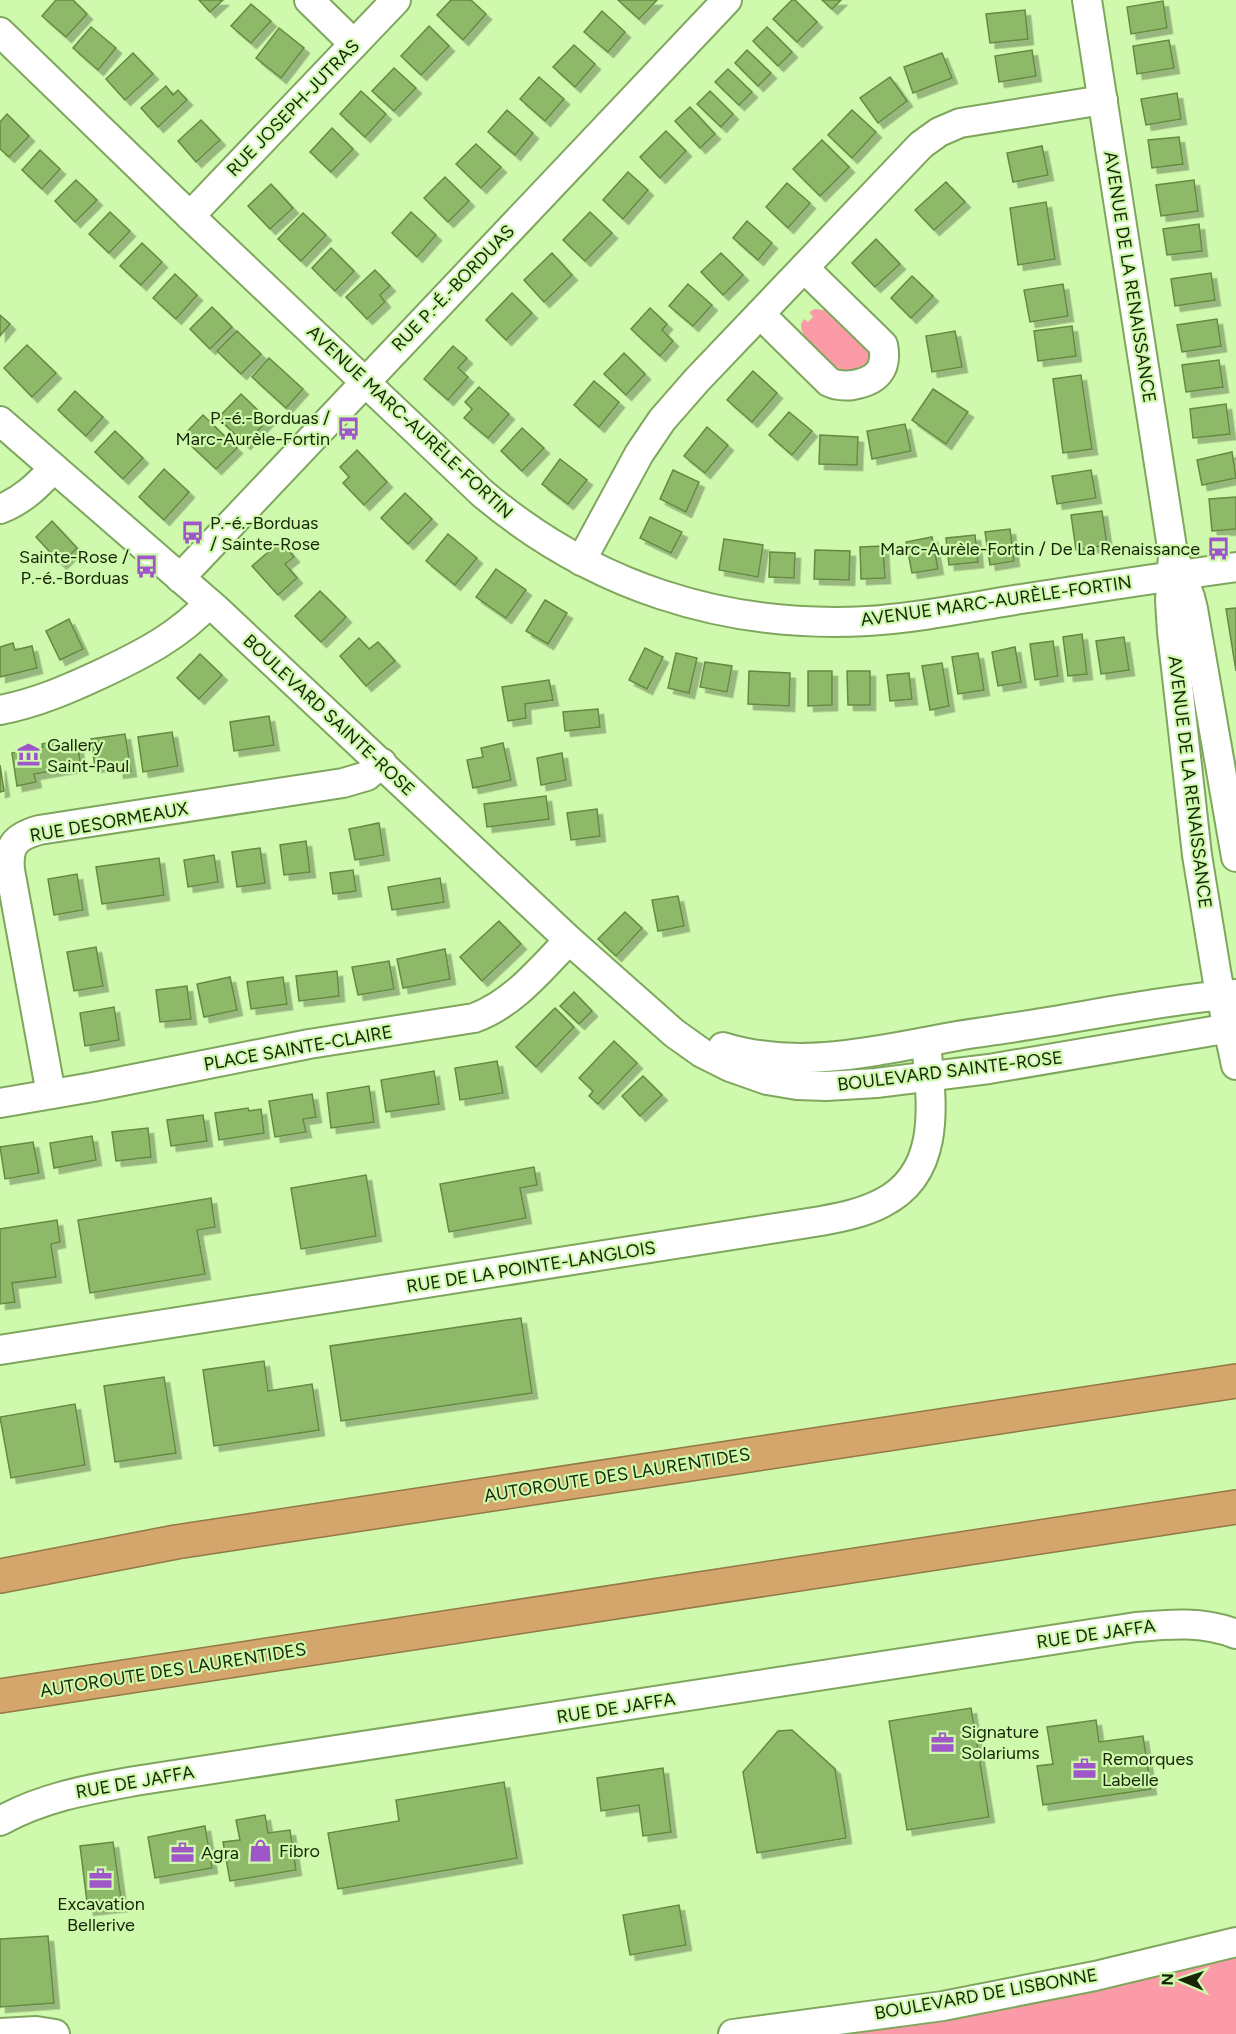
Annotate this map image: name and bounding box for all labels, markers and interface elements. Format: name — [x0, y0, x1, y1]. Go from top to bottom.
street label: RUE JOSEPH-JUTRAS — [222, 35, 364, 181]
street label: AVENUE DE LA RENAISSANCE — [1099, 150, 1161, 404]
street label: RUE P.-É.-BORDUAS — [387, 220, 519, 356]
street label: AVENUE MARC-AURÈLE-FORTIN — [302, 321, 518, 523]
place label: P.-é.-Borduas / Marc-Aurèle-Fortin — [176, 407, 330, 450]
bus stop icon: P.-é.-Borduas / Marc-Aurèle-Fortin — [335, 415, 361, 441]
place label: P.-é.-Borduas / Sainte-Rose — [210, 512, 320, 555]
bus stop icon: P.-é.-Borduas / Sainte-Rose — [179, 520, 205, 546]
bus stop icon: Marc-Aurèle-Fortin / De La Renaissance — [1205, 536, 1231, 562]
place label: Marc-Aurèle-Fortin / De La Renaissance — [880, 538, 1200, 560]
place label: Sainte-Rose / P.-é.-Borduas — [19, 546, 129, 589]
bus stop icon: Sainte-Rose / P.-é.-Borduas — [134, 554, 160, 580]
street label: AVENUE MARC-AURÈLE-FORTIN — [859, 571, 1133, 631]
street label: BOULEVARD SAINTE-ROSE — [239, 630, 419, 800]
street label: AVENUE DE LA RENAISSANCE — [1164, 654, 1216, 910]
place label: Gallery Saint-Paul — [47, 734, 129, 777]
museum icon: Gallery Saint-Paul — [16, 742, 42, 768]
street label: RUE DESORMEAUX — [28, 797, 190, 847]
street label: PLACE SAINTE-CLAIRE — [202, 1021, 394, 1075]
street label: BOULEVARD SAINTE-ROSE — [836, 1046, 1064, 1096]
street label: RUE DE LA POINTE-LANGLOIS — [405, 1236, 657, 1298]
street label: AUTOROUTE DES LAURENTIDES — [482, 1443, 752, 1507]
street label: RUE DE JAFFA — [1035, 1615, 1157, 1653]
street label: AUTOROUTE DES LAURENTIDES — [38, 1638, 308, 1702]
street label: RUE DE JAFFA — [555, 1688, 677, 1728]
place label: Signature Solariums — [961, 1721, 1040, 1764]
office icon: Signature Solariums — [930, 1729, 956, 1755]
place label: Remorques Labelle — [1102, 1748, 1194, 1791]
office icon: Remorques Labelle — [1071, 1756, 1097, 1782]
street label: RUE DE JAFFA — [74, 1761, 196, 1803]
shop icon: Fibro — [248, 1838, 274, 1864]
office icon: Agra — [170, 1840, 196, 1866]
place label: Fibro — [279, 1840, 320, 1862]
place label: Agra — [201, 1842, 239, 1864]
office icon: Excavation Bellerive — [88, 1865, 114, 1891]
place label: Excavation Bellerive — [57, 1893, 145, 1936]
north arrow — [1152, 1950, 1212, 2010]
street label: BOULEVARD DE LISBONNE — [873, 1964, 1099, 2024]
text: N — [1158, 1973, 1177, 1986]

